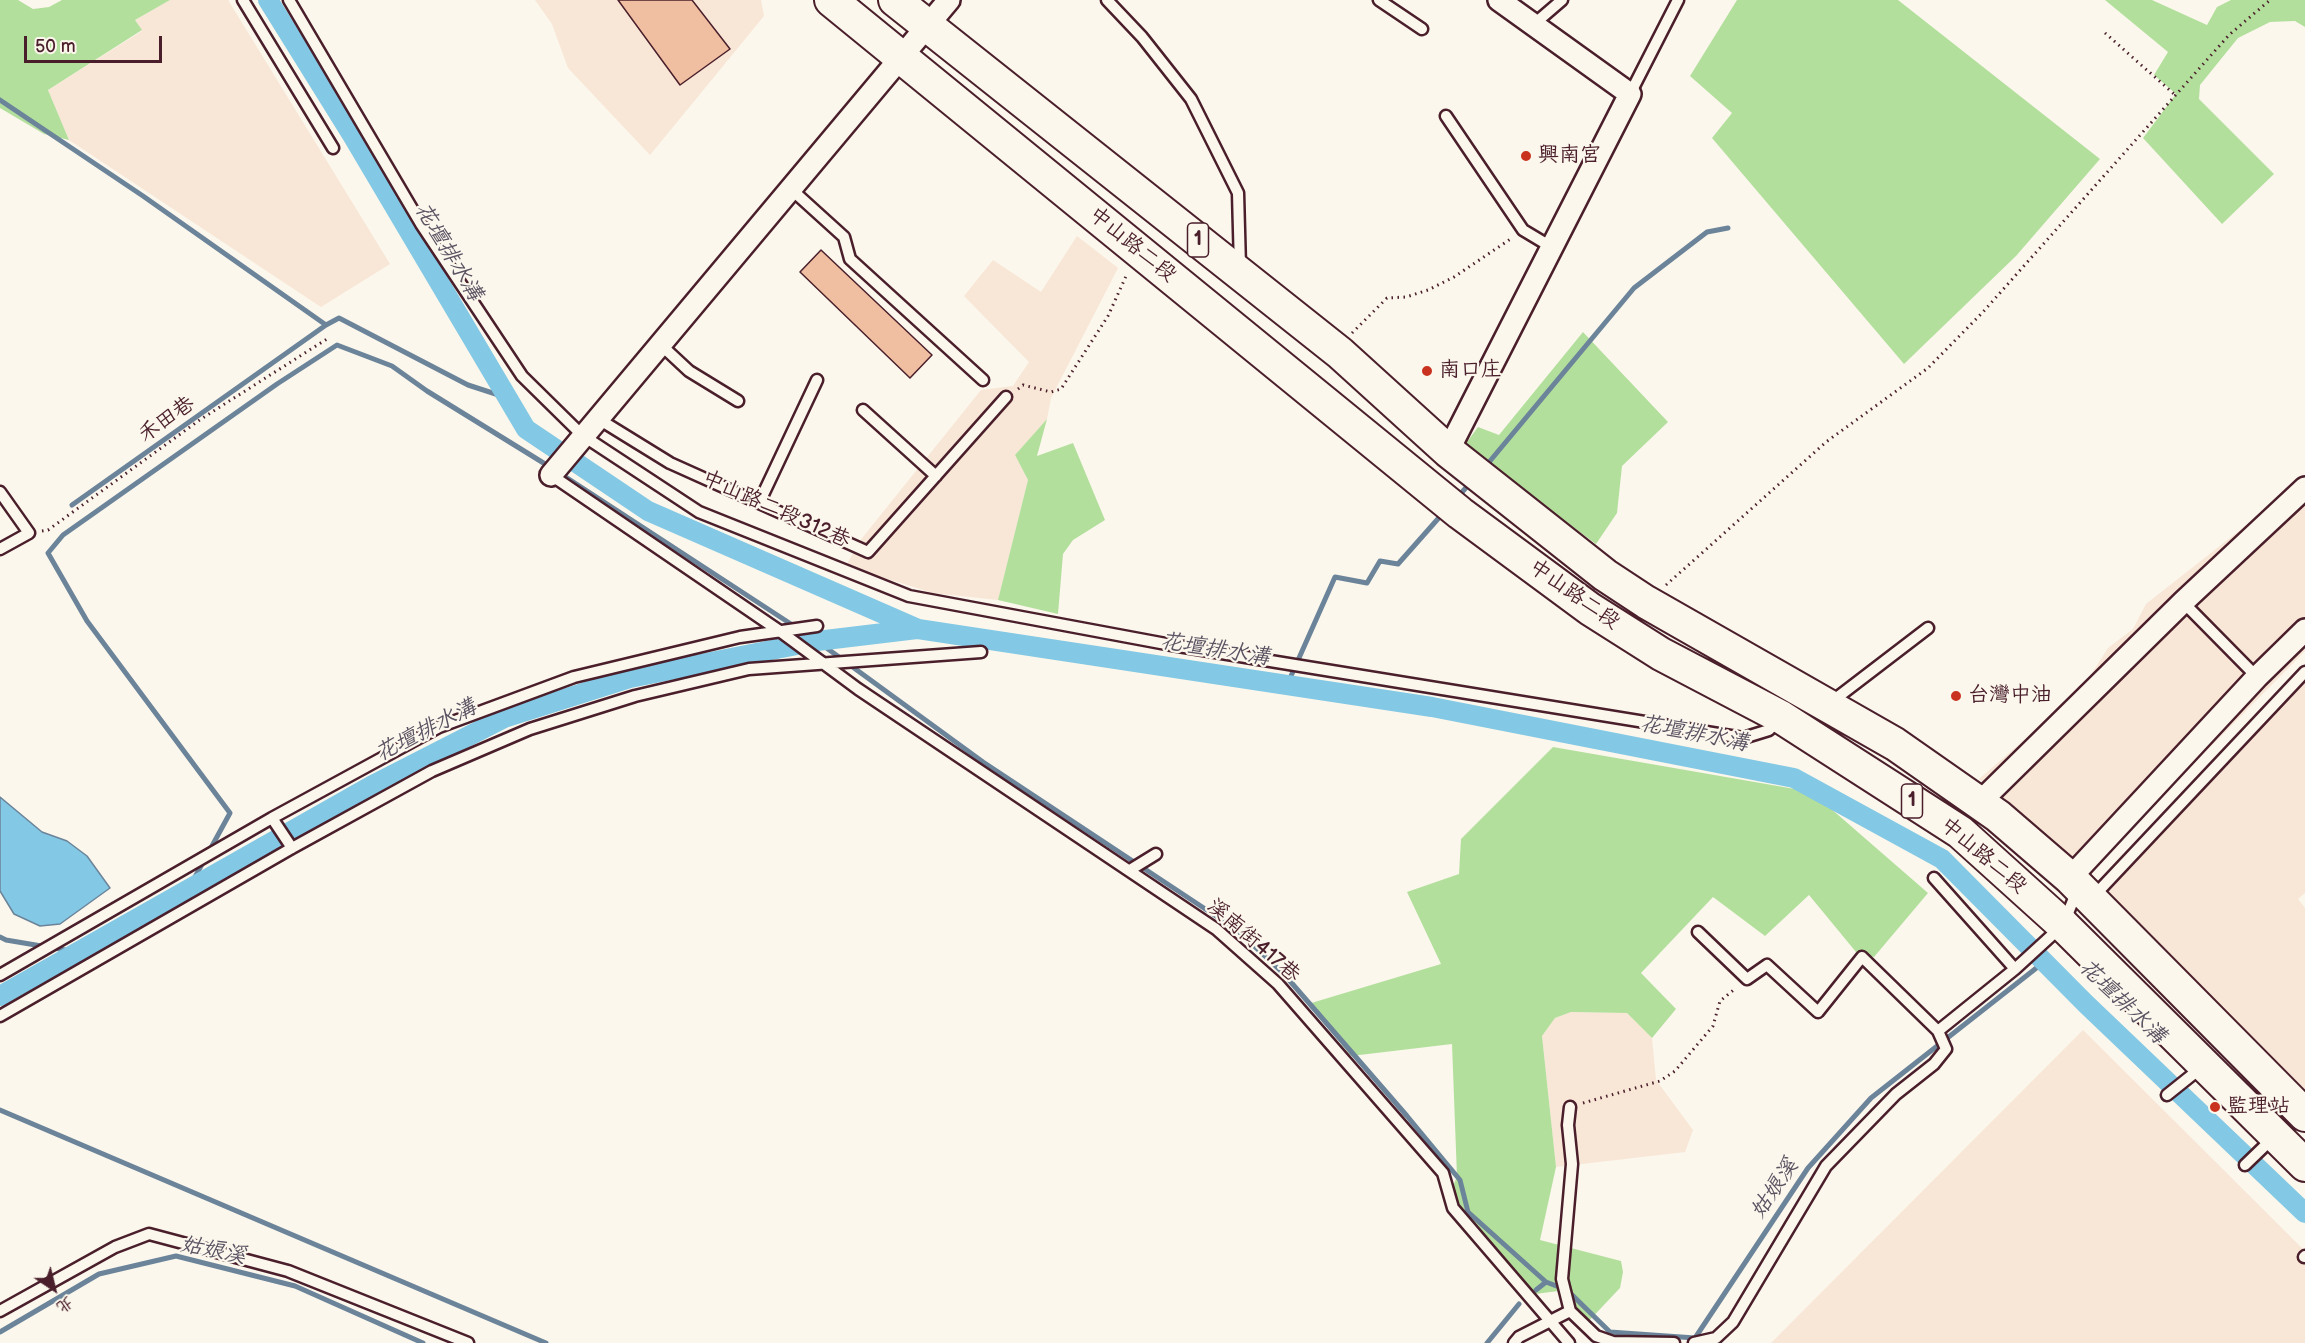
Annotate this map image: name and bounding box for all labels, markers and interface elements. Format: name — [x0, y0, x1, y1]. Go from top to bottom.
scale bar — [27, 24, 165, 62]
text: 50 m — [35, 36, 76, 57]
place label: 興南宮 — [1538, 143, 1601, 169]
marker: 興南宮 — [1519, 149, 1533, 163]
water label: 花壇排水溝 — [408, 198, 488, 306]
street label: 中山路二段 — [1083, 202, 1181, 288]
road number: 1 — [1188, 223, 1208, 257]
place label: 南口庄 — [1439, 358, 1502, 384]
marker: 南口庄 — [1420, 364, 1434, 378]
street label: 禾田巷 — [134, 392, 200, 448]
street label: 中山路二段312巷 — [698, 466, 854, 554]
street label: 中山路二段 — [1524, 555, 1624, 635]
water label: 花壇排水溝 — [1159, 628, 1271, 672]
place label: 台灣中油 — [1968, 683, 2052, 709]
marker: 台灣中油 — [1949, 689, 1963, 703]
water label: 花壇排水溝 — [371, 694, 481, 768]
water label: 花壇排水溝 — [1637, 711, 1751, 757]
road number: 1 — [1902, 784, 1922, 818]
street label: 中山路二段 — [1935, 813, 2031, 899]
street label: 溪南街417巷 — [1201, 894, 1305, 988]
water label: 花壇排水溝 — [2073, 954, 2171, 1050]
place label: 監理站 — [2227, 1094, 2290, 1120]
marker: 監理站 — [2208, 1100, 2222, 1114]
water label: 姑娘溪 — [1746, 1154, 1804, 1224]
water label: 姑娘溪 — [178, 1232, 248, 1270]
north arrow — [24, 1259, 84, 1319]
text: 北 — [53, 1292, 77, 1317]

